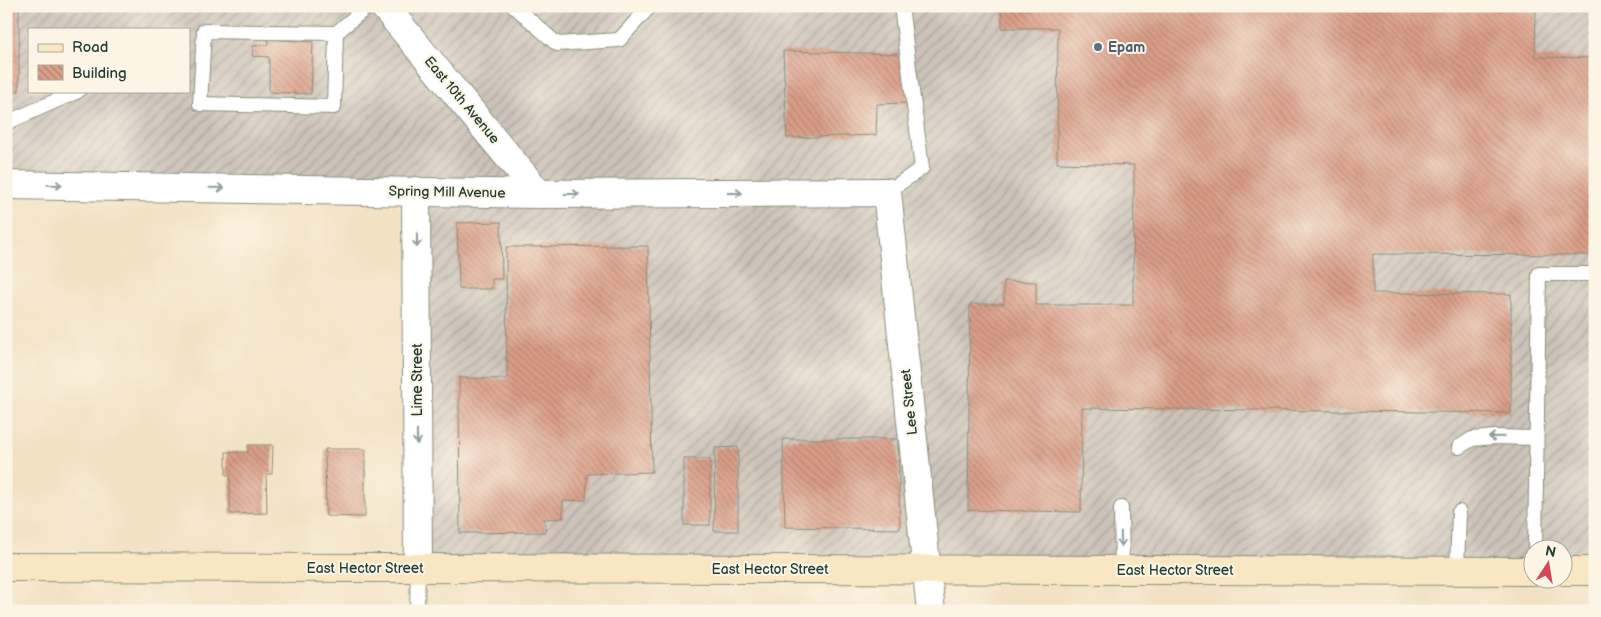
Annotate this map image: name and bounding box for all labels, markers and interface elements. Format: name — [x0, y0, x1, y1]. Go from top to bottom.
legend — [28, 28, 190, 92]
text: Road — [72, 38, 108, 57]
place label: Epam — [1108, 39, 1145, 56]
marker: Epam — [1092, 41, 1104, 53]
street label: East 10th Avenue — [421, 53, 503, 147]
text: Building — [72, 64, 127, 83]
one-way arrow — [47, 181, 63, 190]
street label: Spring Mill Avenue — [388, 182, 506, 202]
one-way arrow — [209, 183, 225, 193]
one-way arrow — [726, 188, 743, 198]
one-way arrow — [564, 189, 580, 199]
one-way arrow — [412, 232, 422, 248]
street label: Lime Street — [409, 343, 426, 417]
street label: Lee Street — [897, 368, 921, 436]
one-way arrow — [412, 429, 422, 445]
one-way arrow — [1488, 433, 1504, 442]
one-way arrow — [1116, 530, 1126, 547]
north arrow — [1524, 540, 1574, 590]
text: N — [1544, 542, 1558, 561]
street label: East Hector Street — [307, 560, 424, 577]
street label: East Hector Street — [712, 561, 829, 578]
street label: East Hector Street — [1117, 562, 1234, 579]

